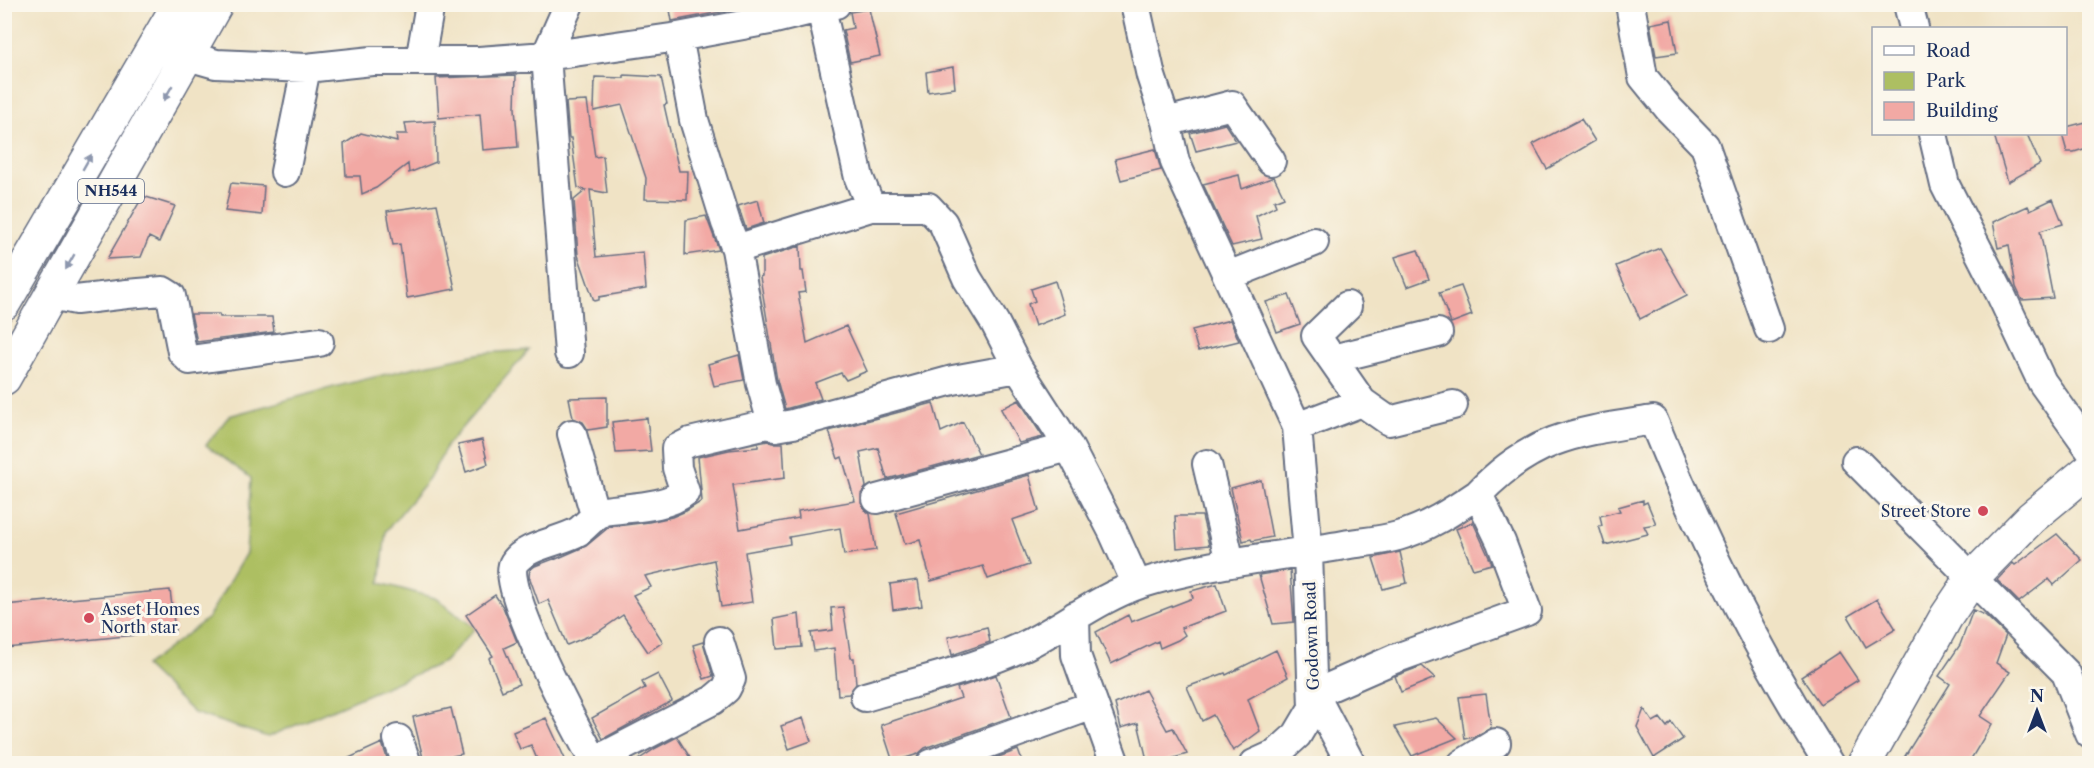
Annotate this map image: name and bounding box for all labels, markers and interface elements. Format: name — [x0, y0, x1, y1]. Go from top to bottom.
legend — [1872, 27, 2067, 135]
text: Road — [1926, 40, 1971, 62]
text: Park — [1926, 70, 1967, 92]
one-way arrow — [163, 84, 173, 101]
text: Building — [1926, 100, 1998, 122]
one-way arrow — [82, 153, 92, 170]
road number: NH544 — [78, 179, 144, 203]
one-way arrow — [65, 254, 76, 270]
place label: Street Store — [1881, 501, 1971, 521]
marker: Street Store — [1976, 504, 1990, 518]
street label: Godown Road — [1299, 581, 1323, 691]
place label: Asset Homes North star — [100, 599, 200, 637]
marker: Asset Homes North star — [82, 611, 96, 625]
north arrow — [2007, 681, 2067, 741]
text: N — [2030, 686, 2044, 706]

